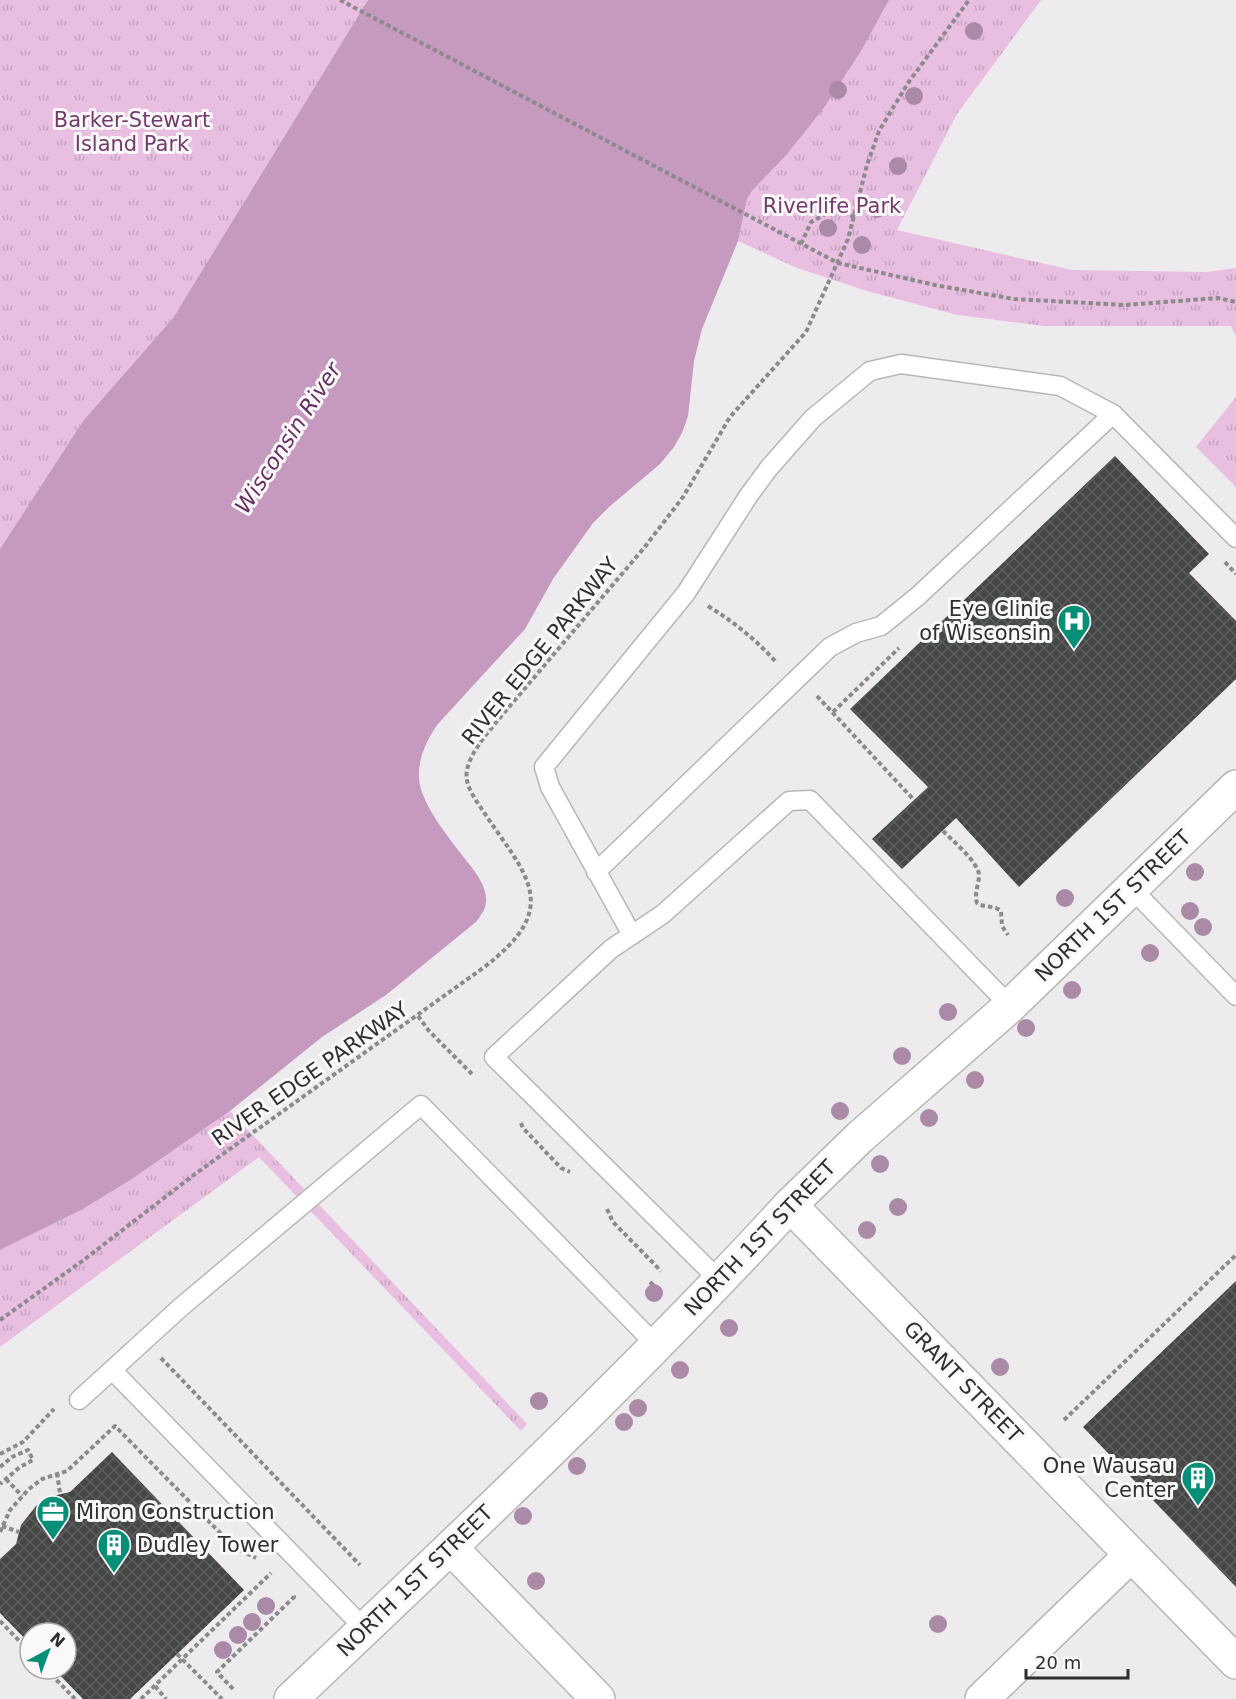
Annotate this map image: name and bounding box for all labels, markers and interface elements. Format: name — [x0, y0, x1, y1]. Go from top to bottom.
park label: Barker-Stewart Island Park — [54, 108, 210, 156]
park label: Riverlife Park — [763, 194, 902, 218]
water label: Wisconsin River — [230, 356, 347, 518]
street label: RIVER EDGE PARKWAY — [457, 552, 623, 749]
place label: Eye Clinic of Wisconsin — [919, 597, 1051, 645]
hospital icon: Eye Clinic of Wisconsin — [1056, 603, 1092, 650]
street label: NORTH 1ST STREET — [1030, 825, 1196, 986]
street label: RIVER EDGE PARKWAY — [207, 997, 413, 1151]
street label: NORTH 1ST STREET — [680, 1155, 841, 1321]
street label: GRANT STREET — [899, 1316, 1027, 1448]
place label: One Wausau Center — [1043, 1454, 1175, 1502]
building icon: One Wausau Center — [1180, 1460, 1216, 1507]
office icon: Miron Construction — [35, 1494, 71, 1541]
place label: Miron Construction — [76, 1500, 275, 1524]
street label: NORTH 1ST STREET — [332, 1500, 498, 1661]
building icon: Dudley Tower — [96, 1527, 132, 1574]
place label: Dudley Tower — [137, 1533, 279, 1557]
north arrow — [18, 1621, 78, 1681]
text: N — [46, 1628, 69, 1652]
scale bar — [1026, 1642, 1128, 1680]
text: 20 m — [1035, 1652, 1081, 1673]

